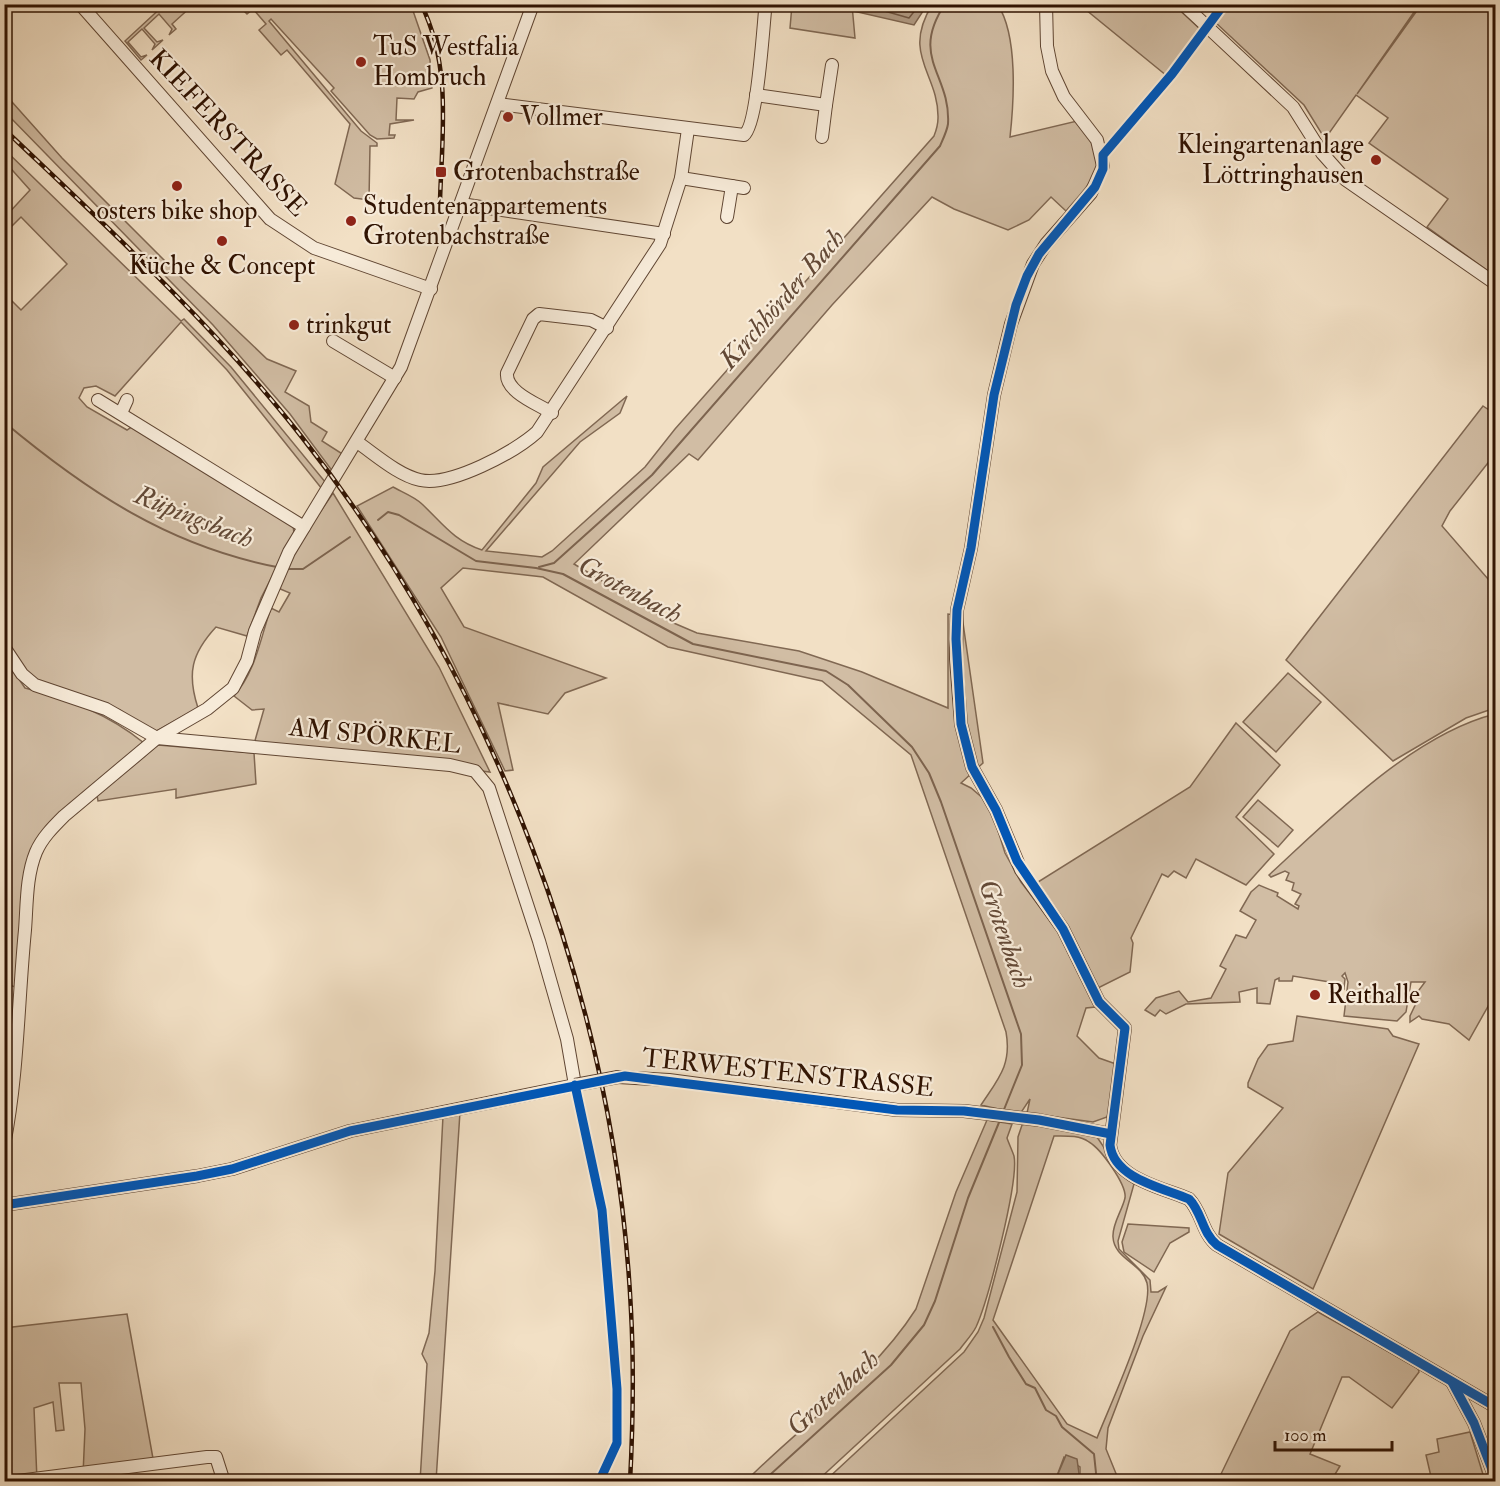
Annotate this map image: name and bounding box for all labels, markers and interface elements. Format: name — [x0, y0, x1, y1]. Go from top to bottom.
place label: TuS Westfalia Hombruch — [373, 31, 519, 93]
street label: KIEFERSTRASSE — [142, 43, 314, 223]
marker: TuS Westfalia Hombruch — [354, 55, 368, 69]
place label: Vollmer — [520, 101, 603, 133]
marker: Vollmer — [501, 110, 515, 124]
place label: Kleingartenanlage Löttringhausen — [1177, 129, 1364, 191]
marker: Kleingartenanlage Löttringhausen — [1369, 153, 1383, 167]
place label: Grotenbachstraße — [453, 156, 640, 188]
marker: Grotenbachstraße — [434, 165, 448, 179]
marker: osters bike shop — [170, 179, 184, 193]
place label: Studentenappartements Grotenbachstraße — [363, 190, 607, 252]
place label: osters bike shop — [97, 195, 257, 228]
marker: Studentenappartements Grotenbachstraße — [344, 214, 358, 228]
water label: Kirchhörder Bach — [711, 222, 852, 378]
marker: Küche & Concept — [215, 234, 229, 248]
place label: Küche & Concept — [129, 250, 315, 283]
place label: trinkgut — [306, 309, 392, 341]
marker: trinkgut — [287, 318, 301, 332]
water label: Rüpingsbach — [129, 478, 258, 556]
water label: Grotenbach — [572, 549, 688, 631]
street label: AM SPÖRKEL — [287, 710, 462, 761]
water label: Grotenbach — [971, 875, 1039, 993]
place label: Reithalle — [1327, 979, 1420, 1011]
marker: Reithalle — [1308, 988, 1322, 1002]
street label: TERWESTENSTRASSE — [641, 1042, 935, 1104]
water label: Grotenbach — [780, 1343, 886, 1443]
scale bar — [1275, 1414, 1392, 1452]
text: 100 m — [1284, 1424, 1327, 1447]

